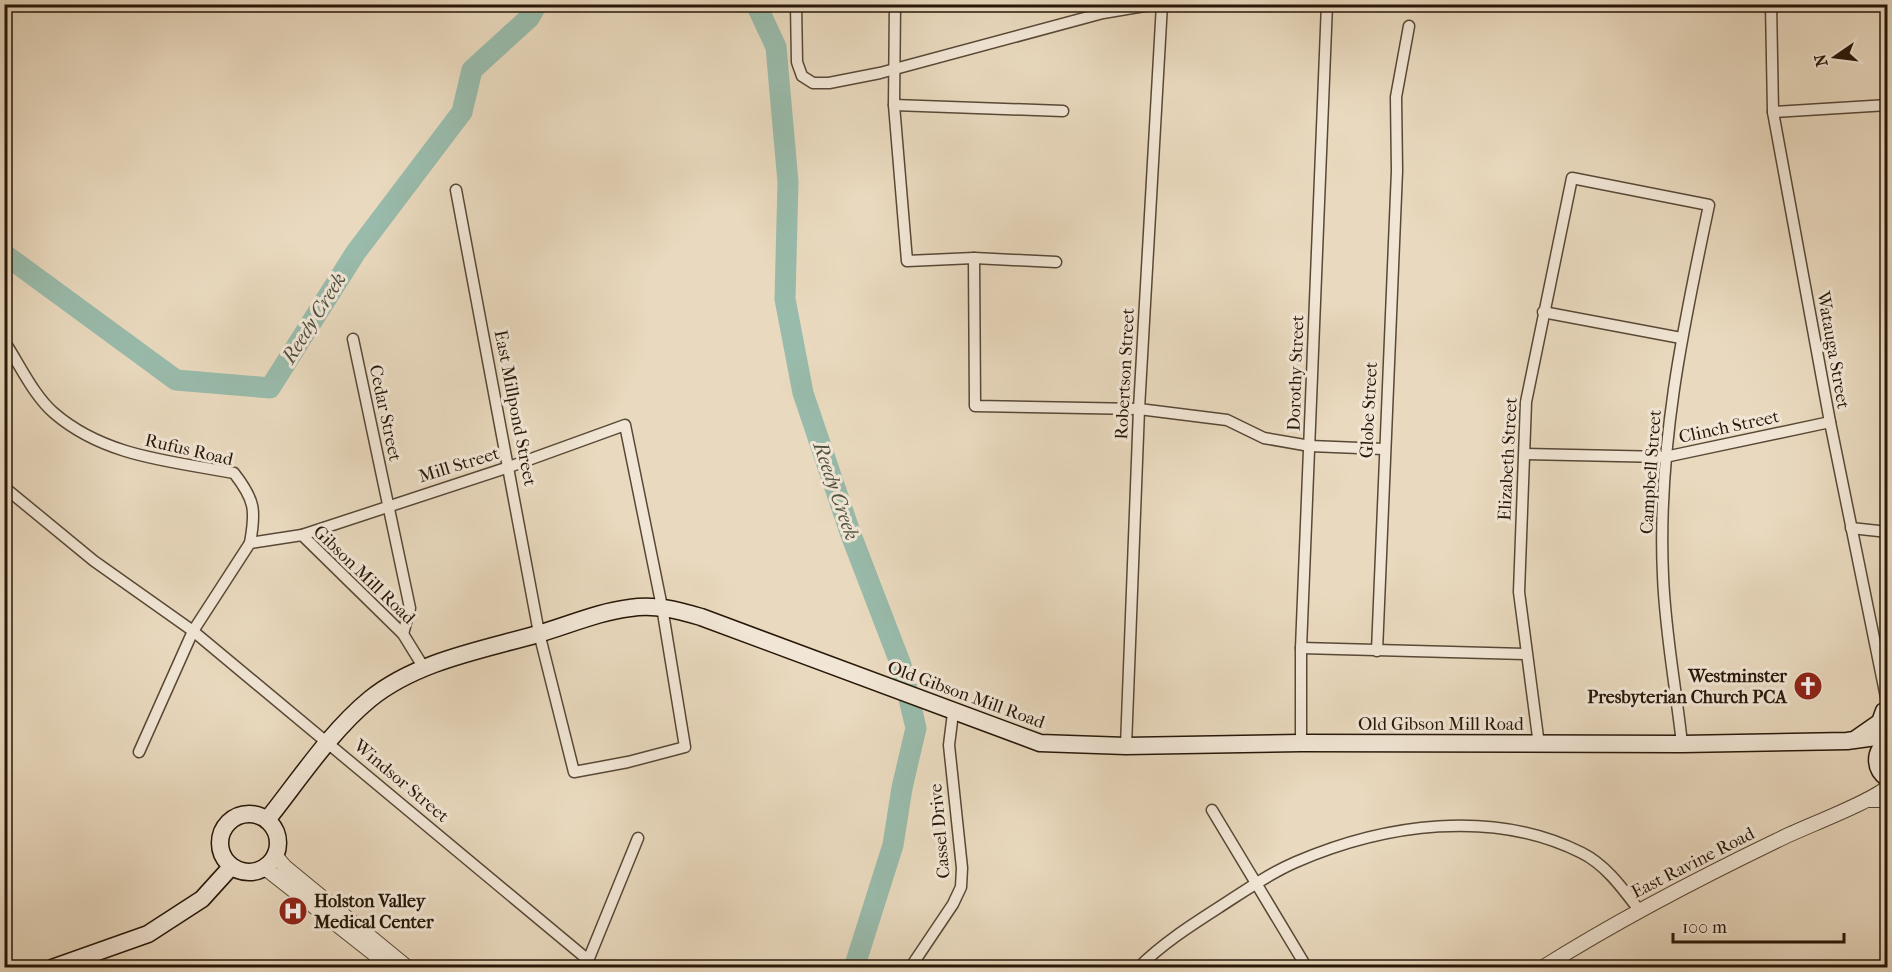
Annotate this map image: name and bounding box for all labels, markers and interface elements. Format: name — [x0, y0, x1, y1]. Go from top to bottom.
north arrow — [1805, 27, 1865, 87]
text: N — [1810, 51, 1832, 69]
water label: Reedy Creek — [276, 268, 351, 369]
street label: Watauga Street — [1812, 289, 1854, 411]
street label: Robertson Street — [1111, 307, 1139, 440]
street label: Dorothy Street — [1283, 314, 1309, 431]
street label: East Millpond Street — [490, 328, 541, 488]
street label: Globe Street — [1356, 361, 1382, 459]
street label: Cedar Street — [365, 363, 406, 464]
street label: Elizabeth Street — [1494, 396, 1522, 521]
street label: Clinch Street — [1677, 406, 1782, 448]
street label: Campbell Street — [1636, 409, 1666, 535]
street label: Rufus Road — [143, 430, 235, 470]
water label: Reedy Creek — [808, 437, 864, 543]
street label: Mill Street — [416, 443, 502, 487]
street label: Gibson Mill Road — [309, 521, 419, 629]
street label: Old Gibson Mill Road — [885, 657, 1048, 733]
place label: Westminster Presbyterian Church PCA — [1587, 666, 1788, 708]
church icon: Westminster Presbyterian Church PCA — [1792, 670, 1824, 702]
street label: Old Gibson Mill Road — [1358, 714, 1524, 735]
street label: Windsor Street — [348, 734, 453, 827]
street label: Cassel Drive — [925, 782, 955, 879]
street label: East Ravine Road — [1628, 823, 1758, 903]
place label: Holston Valley Medical Center — [313, 891, 434, 933]
hospital icon: Holston Valley Medical Center — [277, 895, 309, 927]
scale bar — [1673, 906, 1844, 944]
text: 100 m — [1682, 917, 1727, 938]

